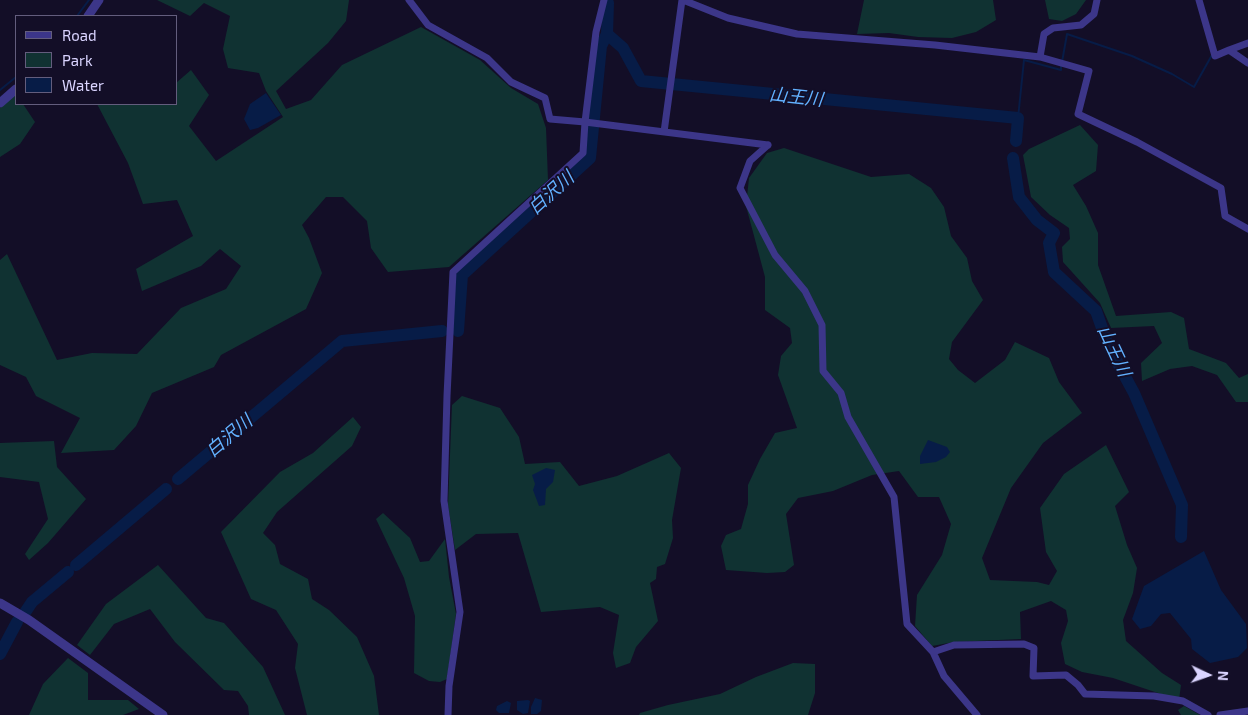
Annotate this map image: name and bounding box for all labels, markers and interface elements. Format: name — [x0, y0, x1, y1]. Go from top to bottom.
legend — [15, 15, 178, 105]
text: Road — [62, 26, 97, 44]
text: Park — [62, 51, 93, 69]
text: Water — [62, 76, 104, 94]
water label: 山王川 — [768, 83, 824, 111]
water label: 白沢川 — [524, 167, 578, 219]
water label: 山王川 — [1093, 322, 1135, 380]
water label: 白沢川 — [201, 410, 257, 462]
north arrow — [1183, 650, 1233, 700]
text: N — [1215, 670, 1232, 681]

